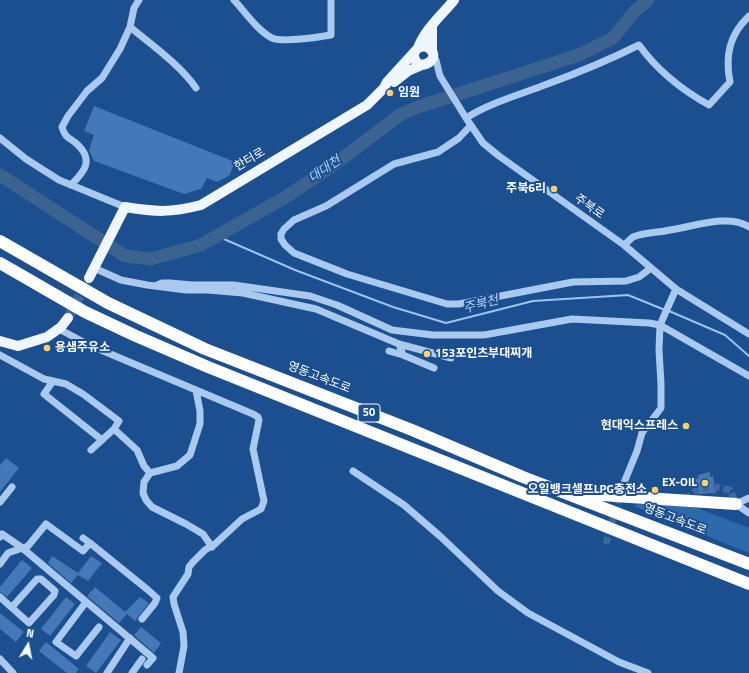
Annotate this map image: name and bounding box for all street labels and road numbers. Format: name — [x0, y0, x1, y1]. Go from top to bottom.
street label: 한터로 — [232, 145, 268, 175]
street label: 주북로 — [571, 192, 607, 222]
street label: 영동고속도로 — [285, 359, 353, 397]
road number: 50 — [358, 404, 380, 422]
street label: 영동고속도로 — [641, 501, 709, 539]

